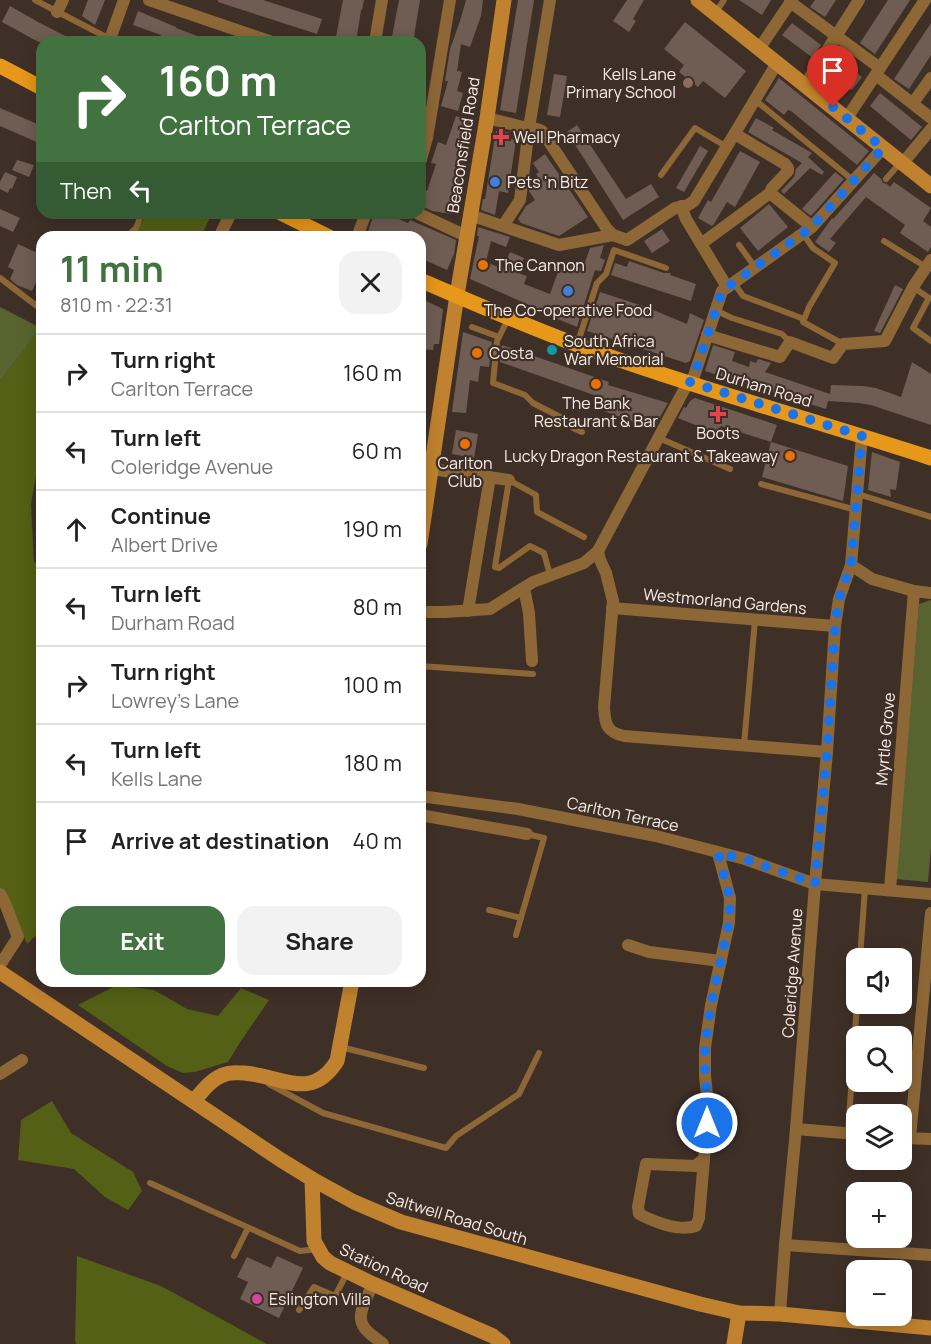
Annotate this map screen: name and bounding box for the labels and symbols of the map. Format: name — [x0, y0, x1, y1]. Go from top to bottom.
pin — [807, 45, 858, 107]
place label: Kells Lane Primary School — [566, 63, 676, 103]
street label: Beaconsfield Road — [441, 76, 485, 214]
marker: Kells Lane Primary School — [681, 76, 695, 90]
place label: Well Pharmacy — [513, 126, 621, 148]
marker: Well Pharmacy — [494, 130, 508, 144]
place label: Pets 'n Bitz — [507, 171, 589, 193]
marker: Pets 'n Bitz — [488, 175, 502, 189]
place label: The Cannon — [495, 254, 585, 276]
marker: The Cannon — [476, 258, 490, 272]
marker: The Co-operative Food — [561, 284, 575, 298]
place label: The Co-operative Food — [484, 299, 652, 321]
place label: South Africa War Memorial — [564, 330, 664, 370]
place label: Costa — [489, 342, 534, 364]
marker: South Africa War Memorial — [545, 343, 559, 357]
marker: Costa — [470, 346, 484, 360]
street label: Durham Road — [713, 362, 815, 412]
marker: The Bank Restaurant & Bar — [589, 377, 603, 391]
place label: The Bank Restaurant & Bar — [534, 392, 658, 432]
marker: Boots — [711, 407, 725, 421]
place label: Boots — [696, 422, 740, 444]
marker: Carlton Club — [458, 437, 472, 451]
place label: Lucky Dragon Restaurant & Takeaway — [504, 445, 779, 467]
marker: Lucky Dragon Restaurant & Takeaway — [783, 449, 797, 463]
place label: Carlton Club — [438, 452, 492, 492]
street label: Westmorland Gardens — [642, 583, 808, 619]
street label: Myrtle Grove — [870, 691, 900, 787]
street label: Carlton Terrace — [565, 791, 681, 837]
street label: Coleridge Avenue — [776, 907, 808, 1039]
position arrow — [675, 1091, 739, 1155]
street label: Saltwell Road South — [384, 1186, 530, 1250]
street label: Station Road — [336, 1238, 432, 1298]
place label: Eslington Villa — [269, 1288, 371, 1310]
marker: Eslington Villa — [250, 1292, 264, 1306]

